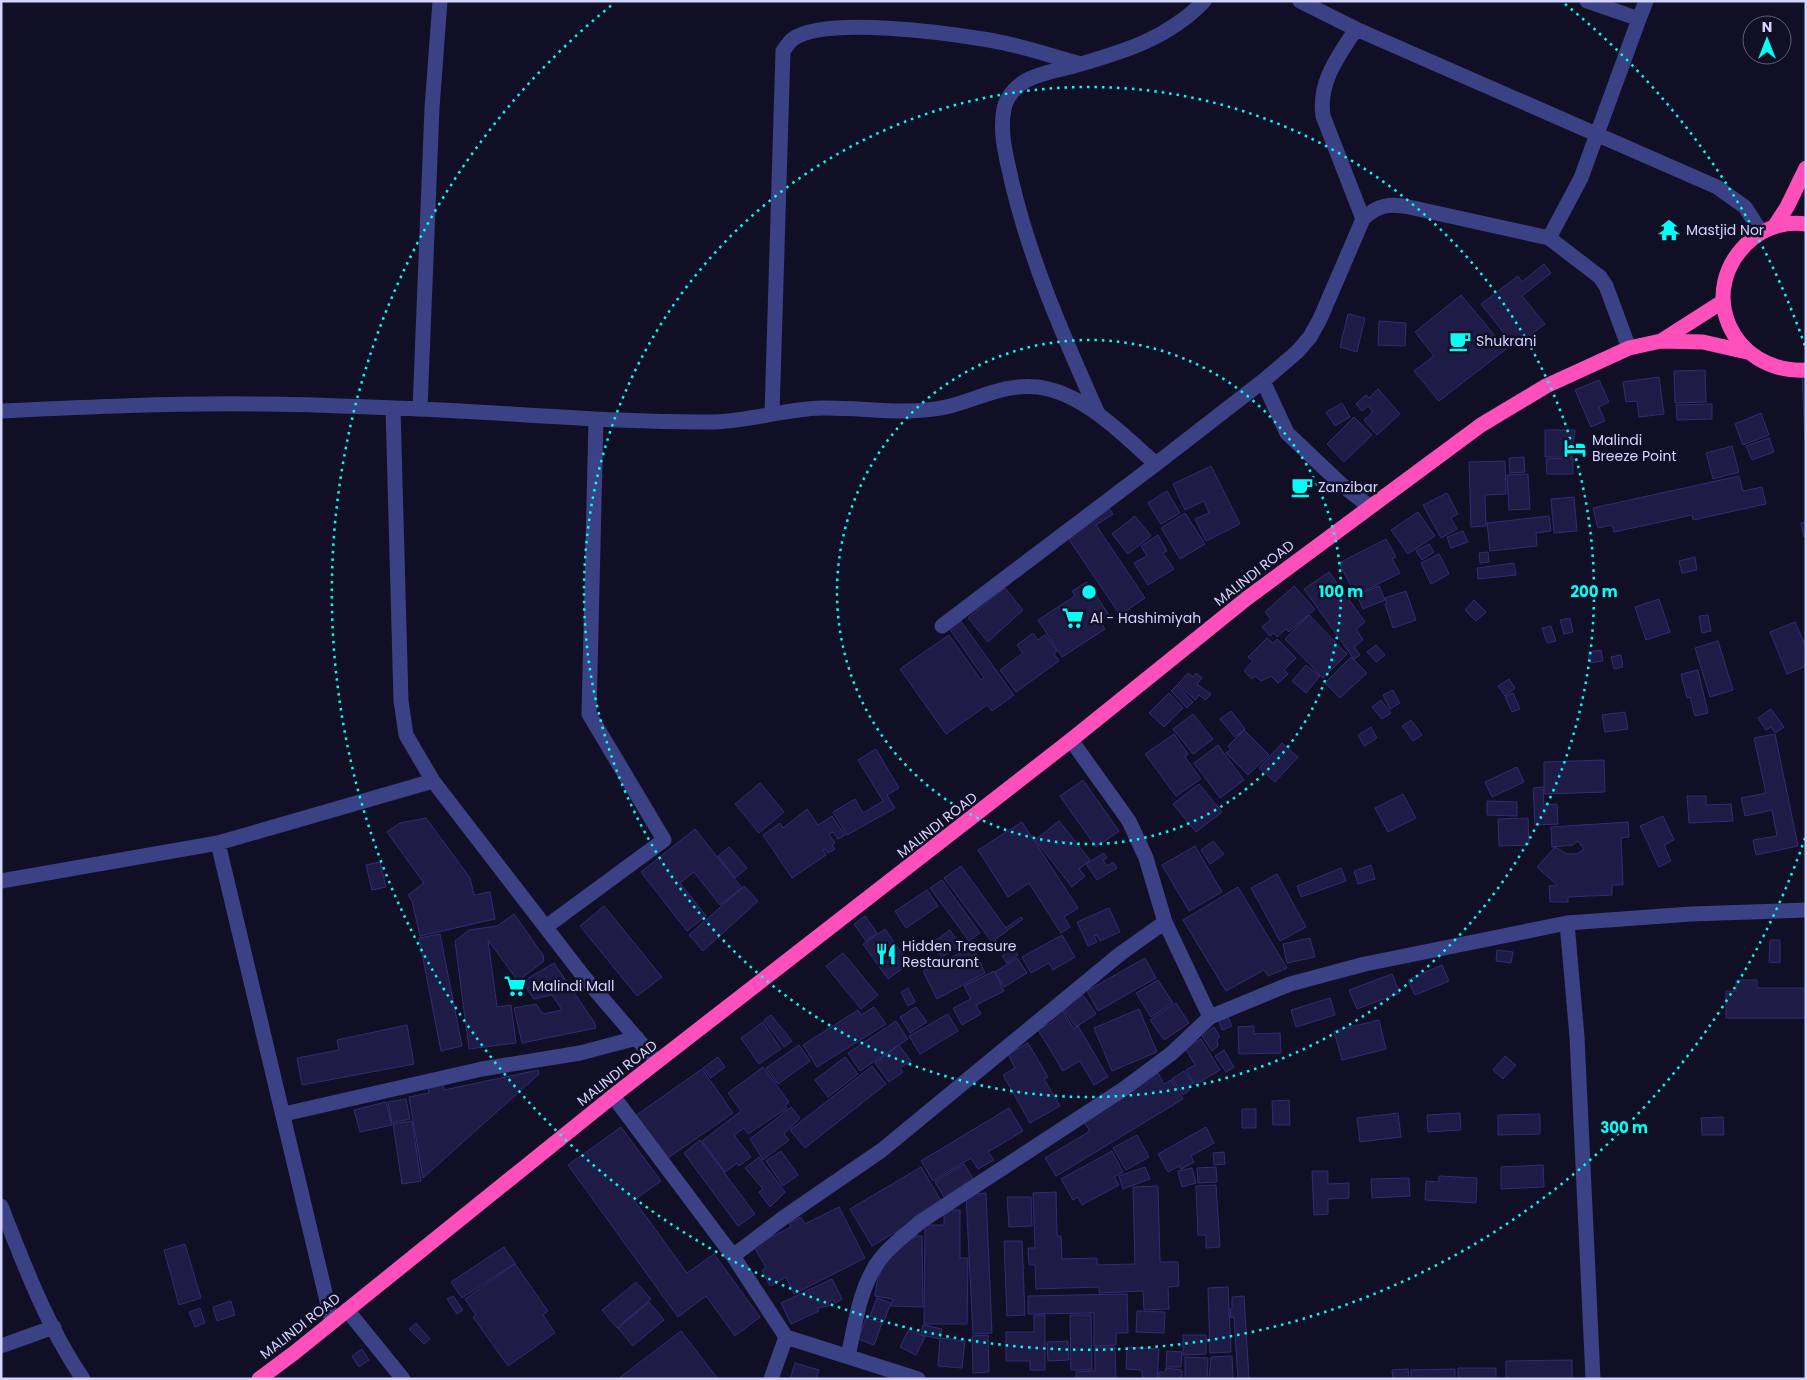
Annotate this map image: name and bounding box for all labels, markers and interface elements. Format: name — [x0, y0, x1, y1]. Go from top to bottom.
north arrow — [1742, 15, 1792, 65]
text: N — [1762, 17, 1772, 37]
temple icon: Mastjid Nor — [1656, 217, 1682, 243]
place label: Mastjid Nor — [1686, 220, 1764, 240]
cafe icon: Shukrani — [1447, 328, 1473, 354]
place label: Shukrani — [1476, 331, 1536, 351]
place label: Malindi Breeze Point — [1592, 430, 1677, 466]
hotel icon: Malindi Breeze Point — [1562, 435, 1588, 461]
cafe icon: Zanzibar — [1289, 474, 1315, 500]
place label: Zanzibar — [1318, 477, 1378, 497]
street label: MALINDI ROAD — [1210, 535, 1298, 611]
text: 100 m — [1319, 581, 1363, 602]
text: 200 m — [1570, 581, 1618, 602]
centre of rings — [1080, 583, 1098, 601]
supermarket icon: Al - Hashimiyah — [1060, 605, 1086, 631]
place label: Al - Hashimiyah — [1090, 608, 1201, 628]
street label: MALINDI ROAD — [893, 787, 981, 863]
place label: Hidden Treasure Restaurant — [902, 936, 1017, 972]
restaurant icon: Hidden Treasure Restaurant — [873, 941, 899, 967]
supermarket icon: Malindi Mall — [502, 973, 528, 999]
place label: Malindi Mall — [532, 976, 614, 996]
street label: MALINDI ROAD — [573, 1035, 661, 1111]
text: 300 m — [1600, 1117, 1648, 1138]
street label: MALINDI ROAD — [256, 1288, 344, 1364]

